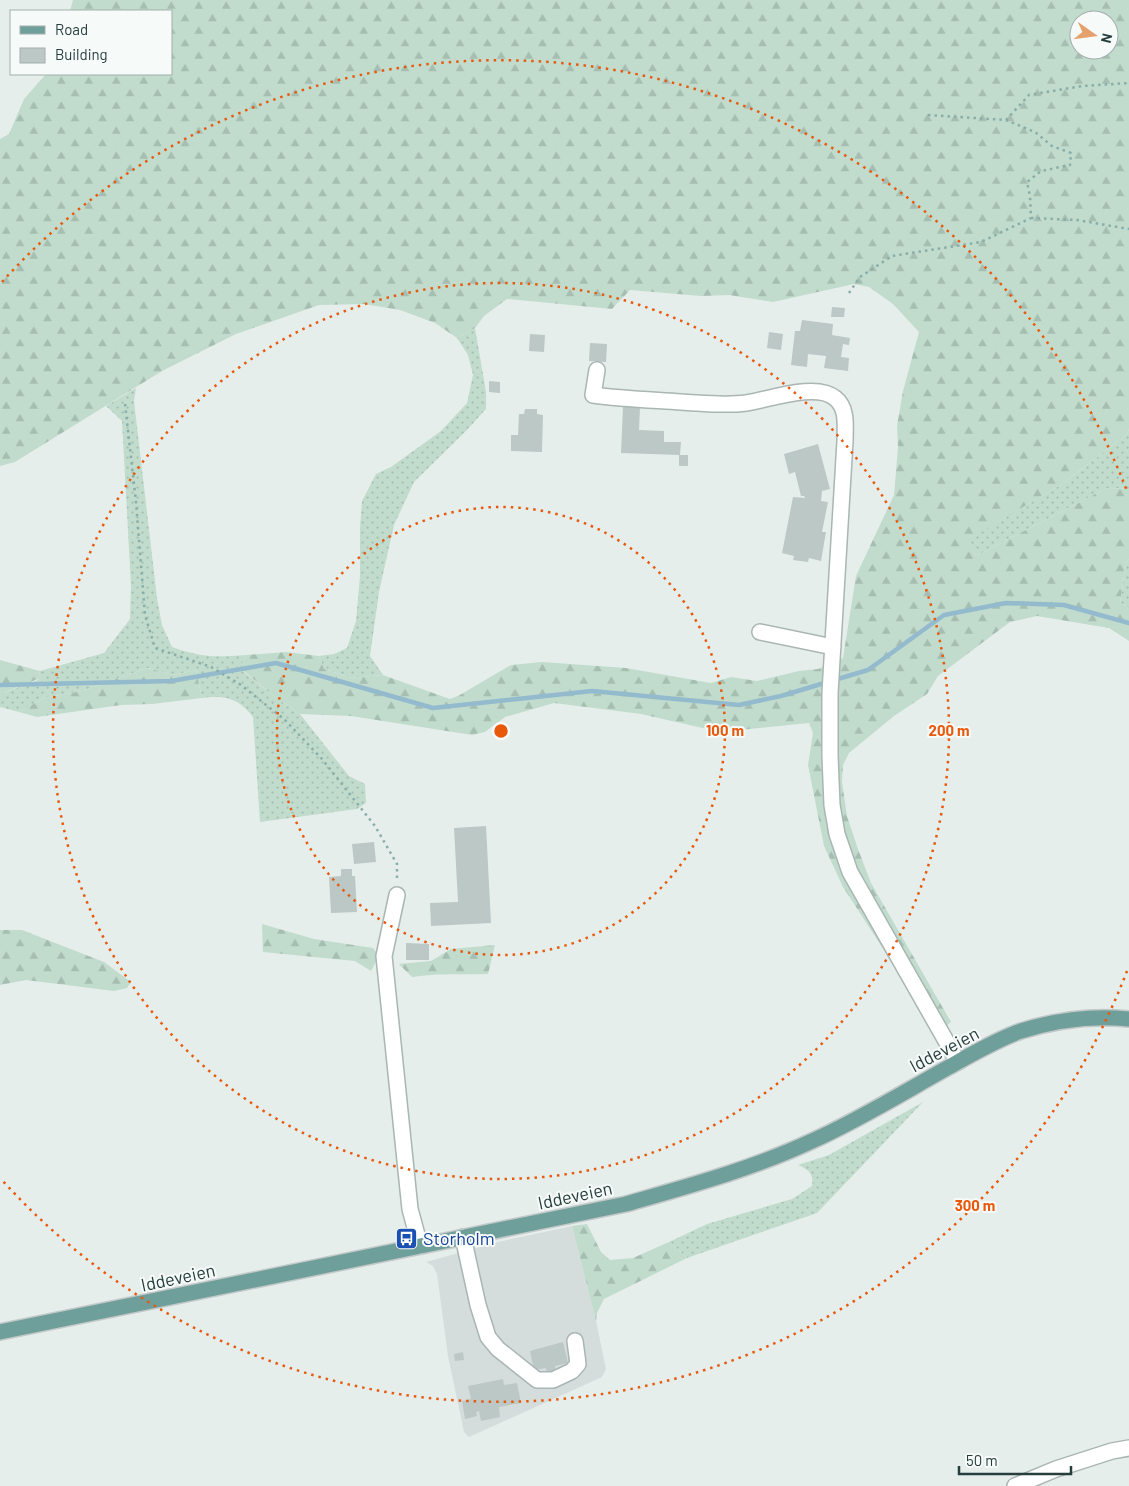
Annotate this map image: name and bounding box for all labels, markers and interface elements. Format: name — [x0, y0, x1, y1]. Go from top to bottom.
legend — [10, 10, 172, 75]
north arrow — [1069, 10, 1119, 60]
text: Road — [55, 20, 88, 38]
text: N — [1098, 32, 1116, 45]
text: Building — [55, 45, 108, 63]
text: 100 m — [706, 721, 744, 739]
text: 200 m — [928, 721, 970, 739]
centre of rings — [492, 722, 510, 740]
street label: Iddeveien — [906, 1022, 982, 1076]
street label: Iddeveien — [536, 1176, 614, 1214]
text: 300 m — [955, 1196, 995, 1214]
bus stop icon: Storholm — [395, 1226, 419, 1250]
place label: Storholm — [423, 1227, 495, 1249]
street label: Iddeveien — [139, 1258, 217, 1296]
scale bar — [959, 1444, 1072, 1476]
text: 50 m — [966, 1451, 998, 1469]

